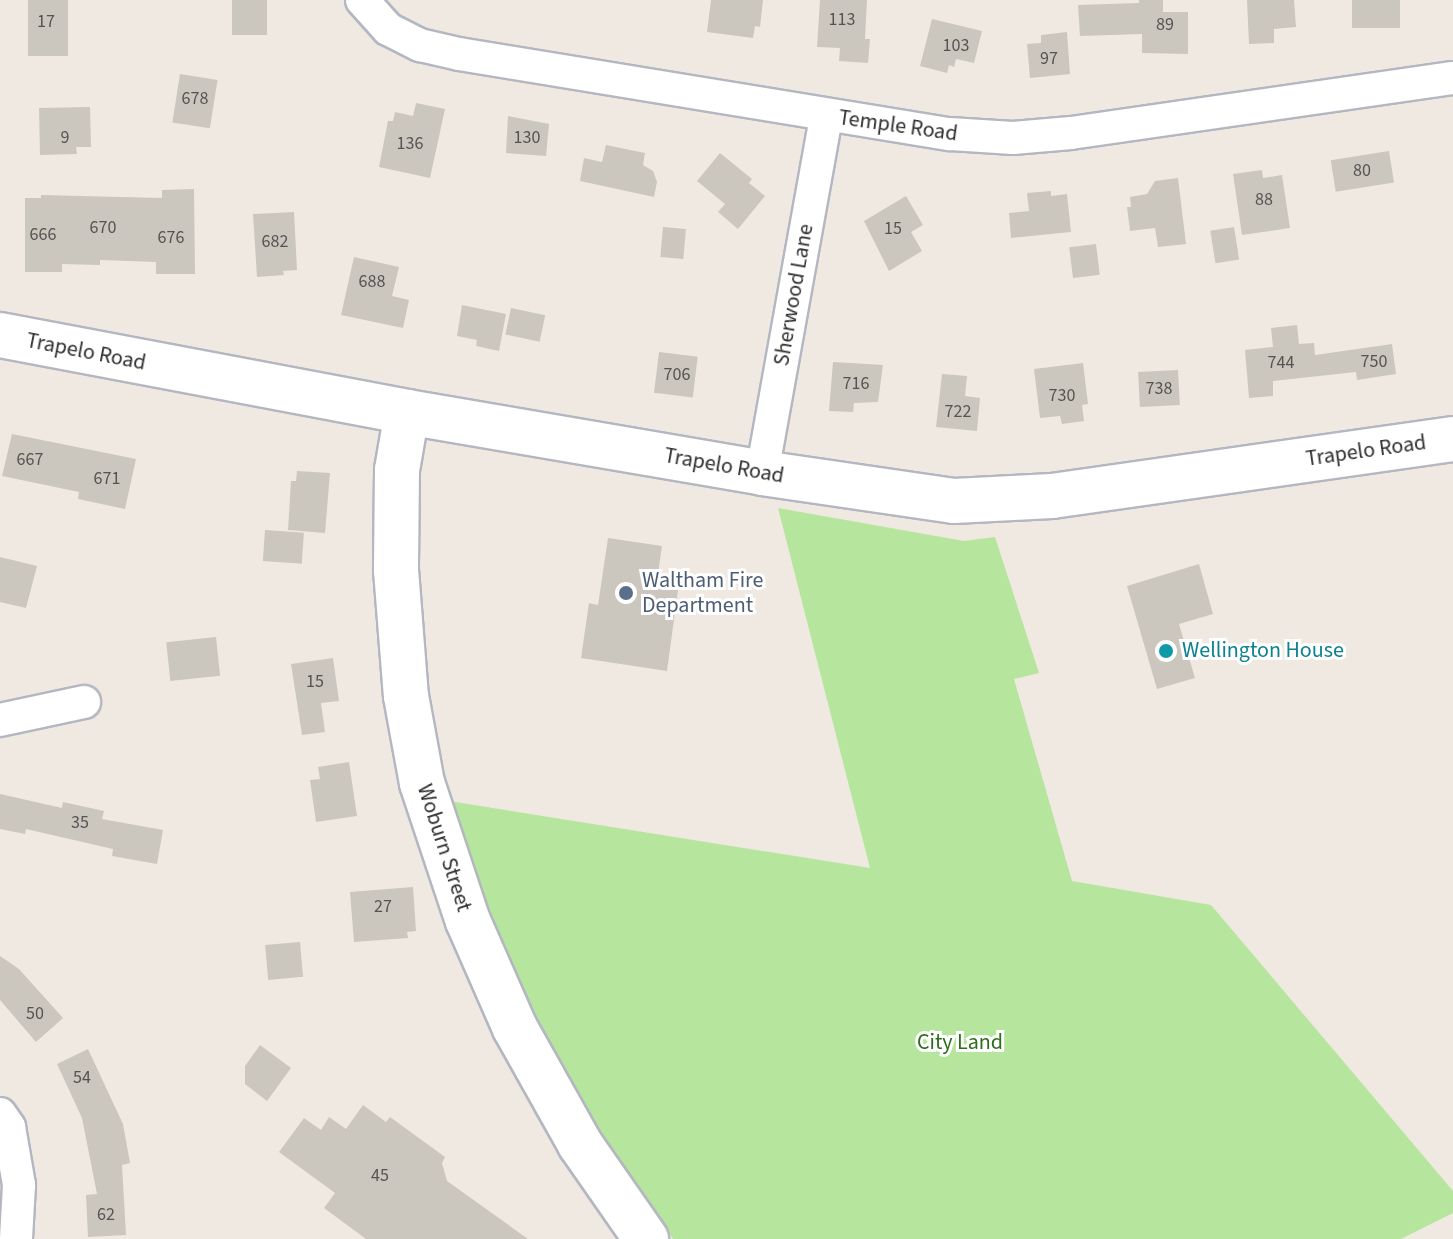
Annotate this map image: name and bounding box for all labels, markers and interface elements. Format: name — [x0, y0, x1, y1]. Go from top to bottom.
house number: 113 — [829, 9, 855, 31]
house number: 17 — [37, 11, 55, 33]
house number: 89 — [1156, 14, 1174, 36]
house number: 103 — [943, 35, 969, 57]
house number: 97 — [1040, 48, 1058, 70]
house number: 678 — [182, 88, 208, 110]
street label: Temple Road — [837, 105, 959, 147]
house number: 9 — [61, 127, 69, 149]
house number: 130 — [514, 127, 540, 149]
house number: 136 — [397, 133, 423, 155]
house number: 80 — [1353, 160, 1371, 182]
house number: 88 — [1255, 189, 1273, 211]
house number: 670 — [90, 217, 116, 239]
house number: 15 — [884, 218, 902, 240]
street label: Sherwood Lane — [769, 222, 819, 368]
house number: 666 — [30, 224, 56, 246]
house number: 676 — [158, 227, 184, 249]
house number: 682 — [262, 231, 288, 253]
house number: 688 — [359, 271, 385, 293]
street label: Trapelo Road — [24, 327, 148, 377]
house number: 750 — [1361, 351, 1387, 373]
house number: 744 — [1268, 352, 1294, 374]
house number: 706 — [664, 364, 690, 386]
house number: 716 — [843, 373, 869, 395]
house number: 738 — [1146, 378, 1172, 400]
house number: 730 — [1049, 385, 1075, 407]
house number: 722 — [945, 401, 971, 423]
street label: Trapelo Road — [1304, 429, 1428, 473]
street label: Trapelo Road — [662, 442, 786, 490]
house number: 667 — [17, 449, 43, 471]
house number: 671 — [94, 468, 120, 490]
place label: Waltham Fire Department — [642, 567, 763, 618]
marker: Waltham Fire Department — [617, 584, 635, 602]
place label: Wellington House — [1182, 638, 1344, 664]
marker: Wellington House — [1157, 642, 1175, 660]
house number: 15 — [306, 671, 324, 693]
street label: Woburn Street — [411, 781, 477, 915]
house number: 35 — [71, 812, 89, 834]
house number: 27 — [374, 896, 392, 918]
house number: 50 — [26, 1003, 44, 1025]
park label: City Land — [917, 1030, 1003, 1056]
house number: 54 — [73, 1067, 91, 1089]
house number: 45 — [371, 1165, 389, 1187]
house number: 62 — [97, 1204, 115, 1226]

